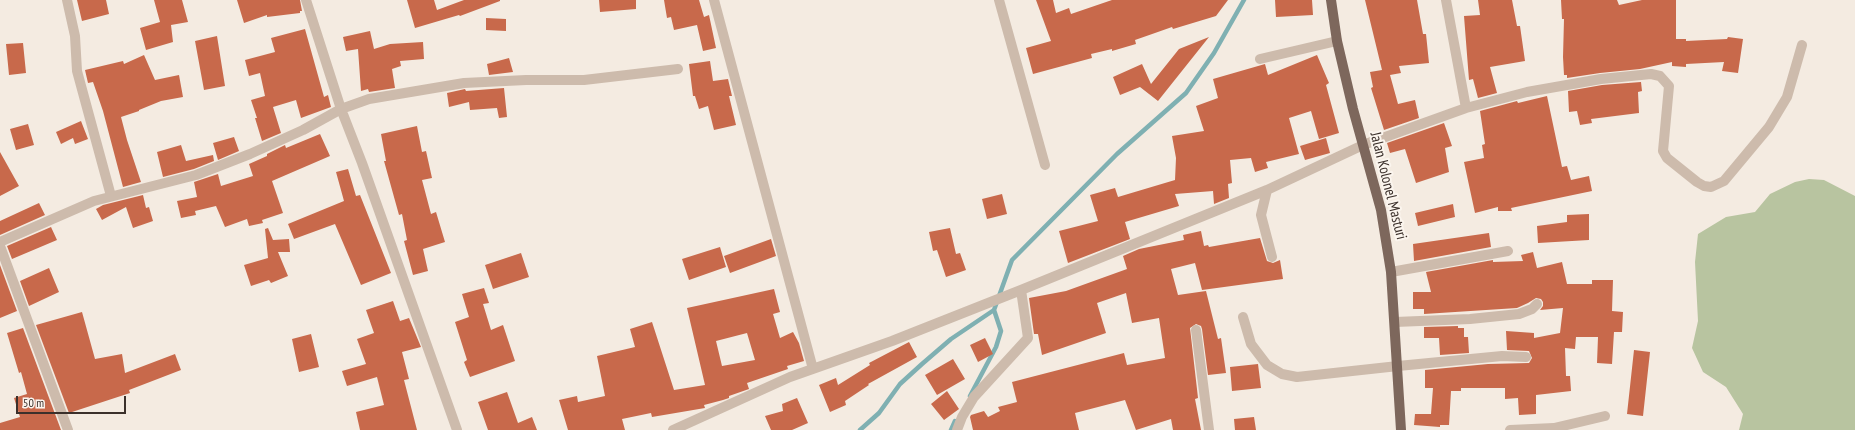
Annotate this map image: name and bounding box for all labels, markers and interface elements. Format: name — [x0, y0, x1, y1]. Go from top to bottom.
street label: Jalan Kolonel Masturi — [1366, 130, 1410, 242]
scale bar — [18, 388, 128, 414]
text: 50 m — [23, 395, 44, 410]

